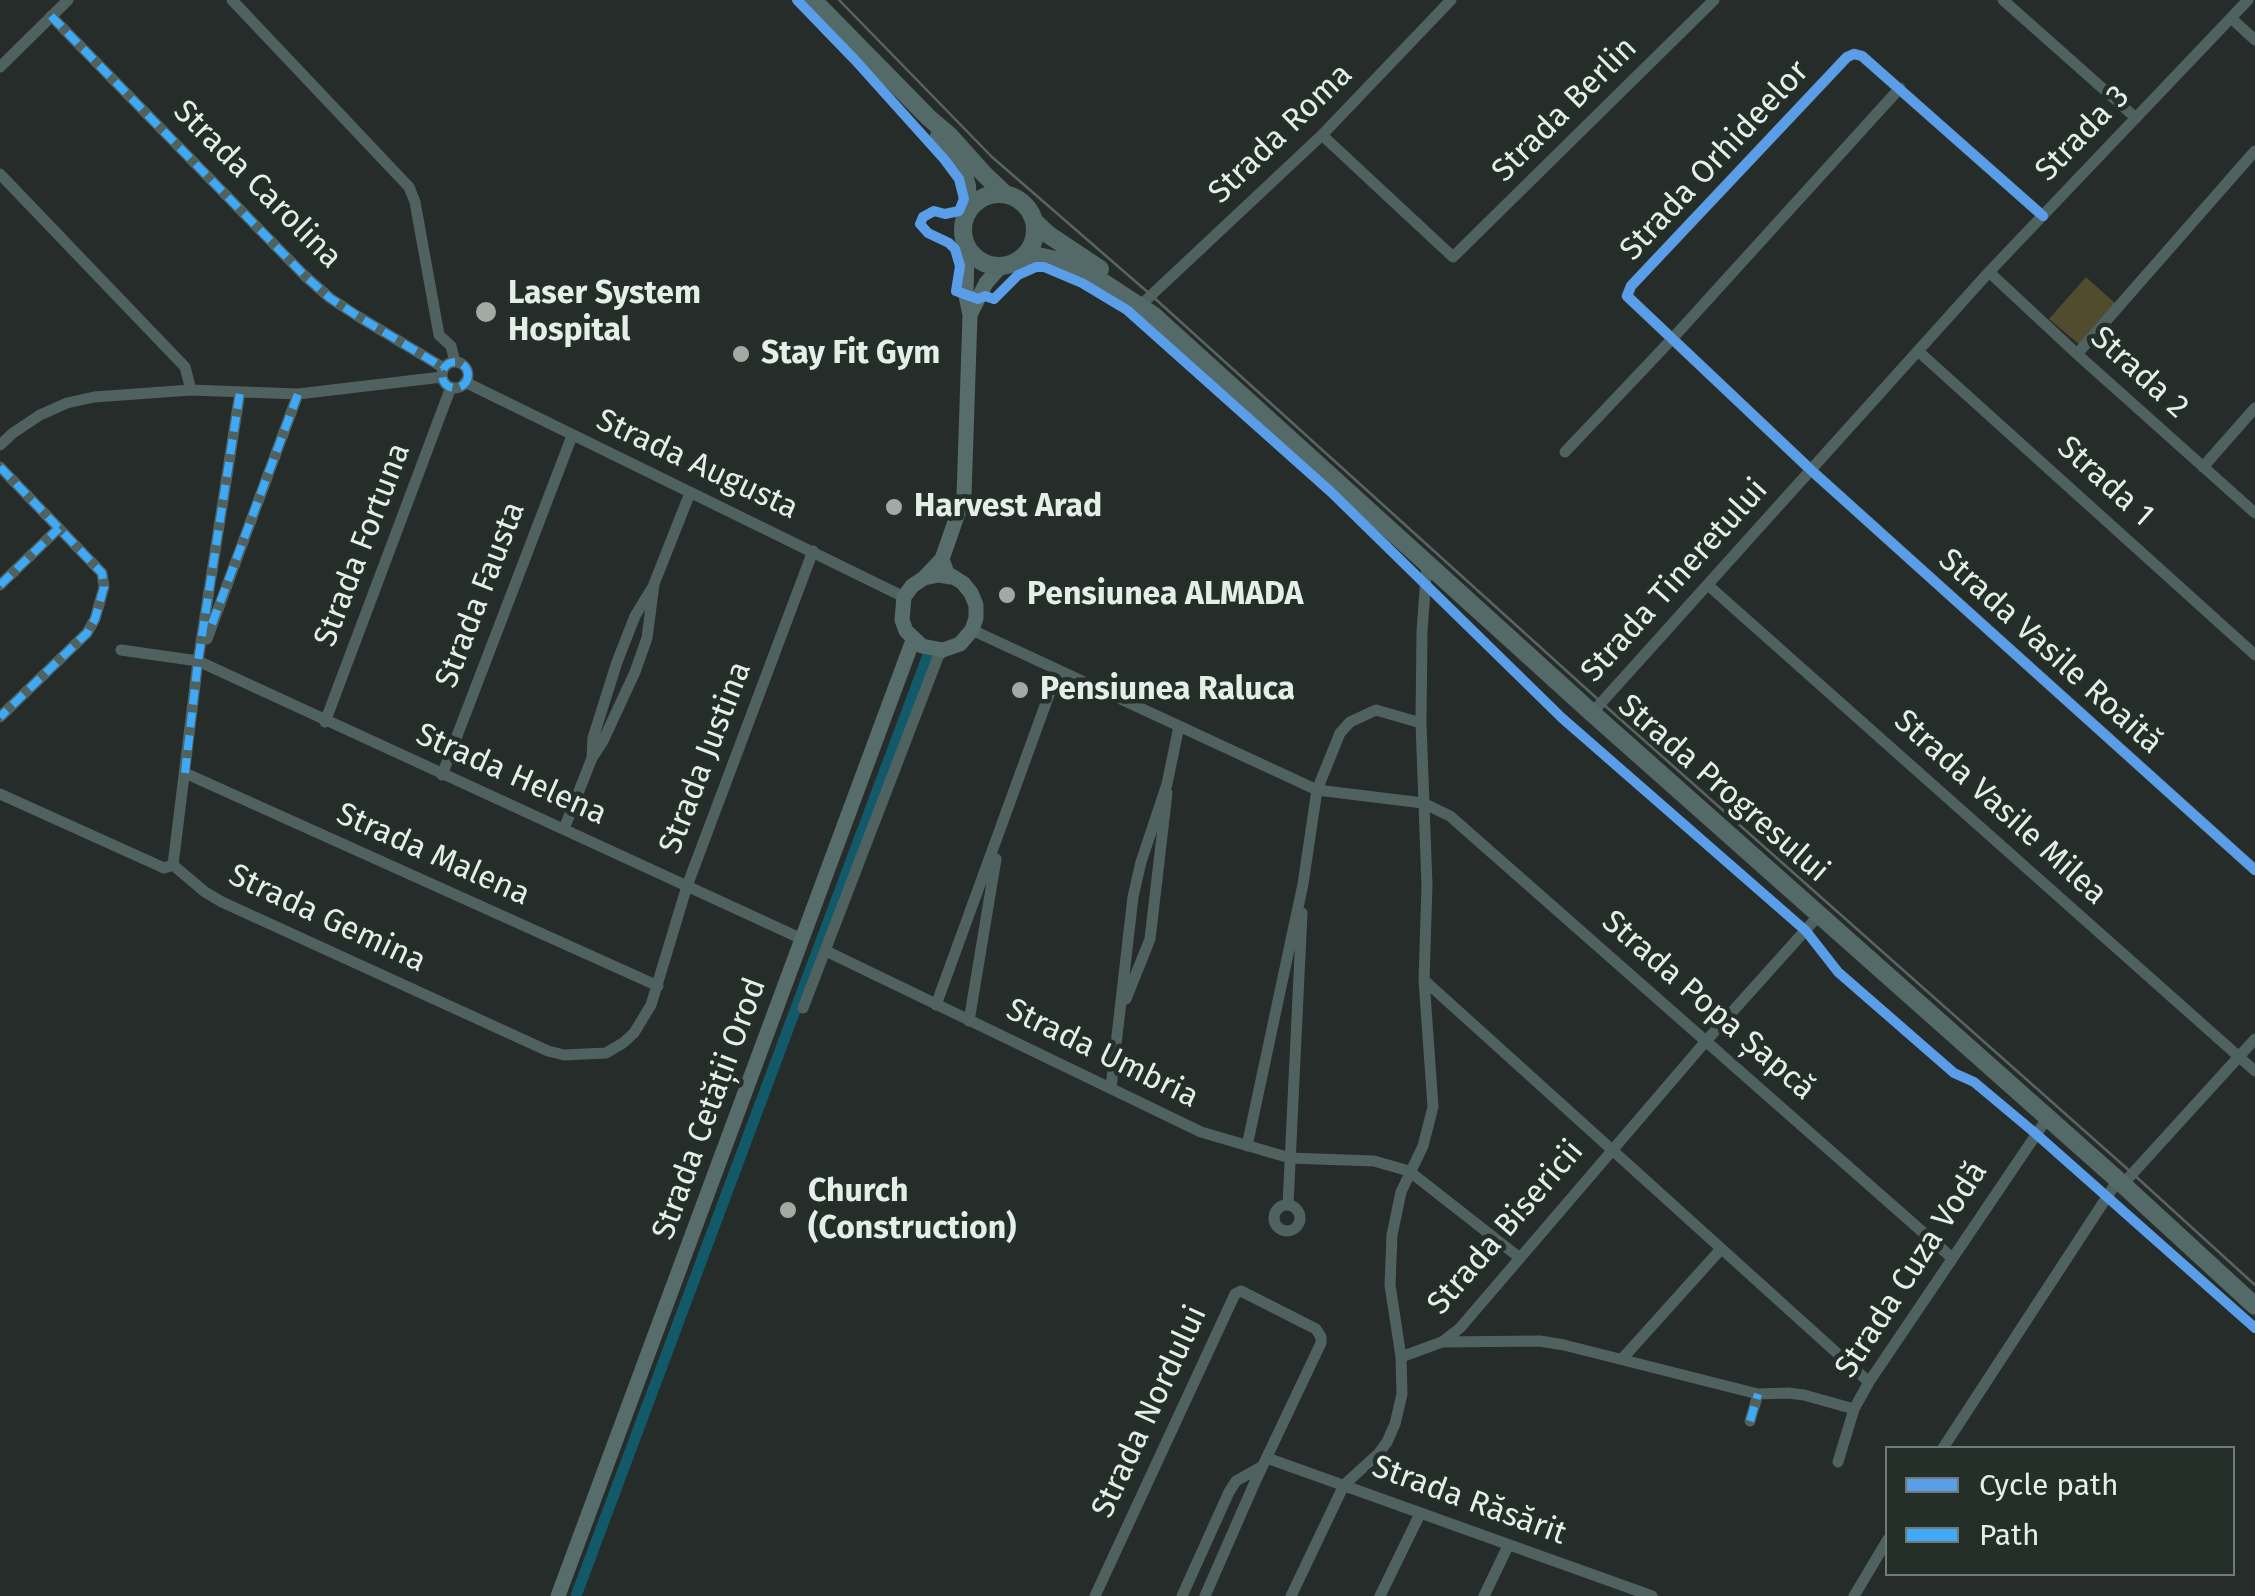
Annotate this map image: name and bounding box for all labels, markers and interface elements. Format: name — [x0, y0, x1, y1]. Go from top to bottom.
street label: Strada Berlin — [1485, 30, 1645, 190]
street label: Strada Orhideelor — [1613, 53, 1817, 269]
street label: Strada Roma — [1201, 56, 1361, 212]
street label: Strada 3 — [2028, 78, 2138, 190]
street label: Strada Carolina — [165, 93, 349, 277]
place label: Laser System Hospital — [508, 275, 701, 350]
marker: Laser System Hospital — [473, 299, 499, 325]
street label: Strada 2 — [2082, 319, 2196, 427]
place label: Stay Fit Gym — [761, 335, 940, 373]
marker: Stay Fit Gym — [730, 343, 752, 365]
street label: Strada Augusta — [590, 401, 804, 529]
street label: Strada 1 — [2049, 429, 2161, 535]
street label: Strada Fortuna — [307, 438, 419, 652]
street label: Strada Tineretului — [1574, 471, 1776, 691]
place label: Harvest Arad — [914, 488, 1102, 526]
marker: Harvest Arad — [883, 496, 905, 518]
street label: Strada Fausta — [428, 497, 534, 693]
street label: Strada Vasile Roaită — [1930, 541, 2170, 763]
place label: Pensiunea ALMADA — [1027, 576, 1303, 614]
marker: Pensiunea ALMADA — [996, 584, 1018, 606]
street label: Strada Justina — [652, 656, 760, 860]
place label: Pensiunea Raluca — [1040, 671, 1295, 709]
marker: Pensiunea Raluca — [1009, 679, 1031, 701]
street label: Strada Progresului — [1610, 687, 1836, 891]
street label: Strada Vasile Milea — [1886, 702, 2114, 914]
street label: Strada Helena — [410, 716, 612, 834]
street label: Strada Malena — [330, 795, 536, 915]
street label: Strada Gemina — [222, 857, 432, 981]
street label: Strada Popa Șapcă — [1594, 903, 1822, 1109]
street label: Strada Cetății Orod — [645, 973, 775, 1245]
street label: Strada Umbria — [1000, 991, 1204, 1117]
street label: Strada Bisericii — [1420, 1133, 1592, 1323]
street label: Strada Cuza Vodă — [1828, 1155, 1996, 1385]
place label: Church (Construction) — [808, 1173, 1017, 1248]
marker: Church (Construction) — [777, 1199, 799, 1221]
street label: Strada Nordului — [1084, 1300, 1216, 1524]
legend — [1885, 1446, 2235, 1576]
street label: Strada Răsărit — [1367, 1448, 1571, 1554]
text: Cycle path — [1979, 1467, 2118, 1503]
text: Path — [1979, 1517, 2040, 1553]

